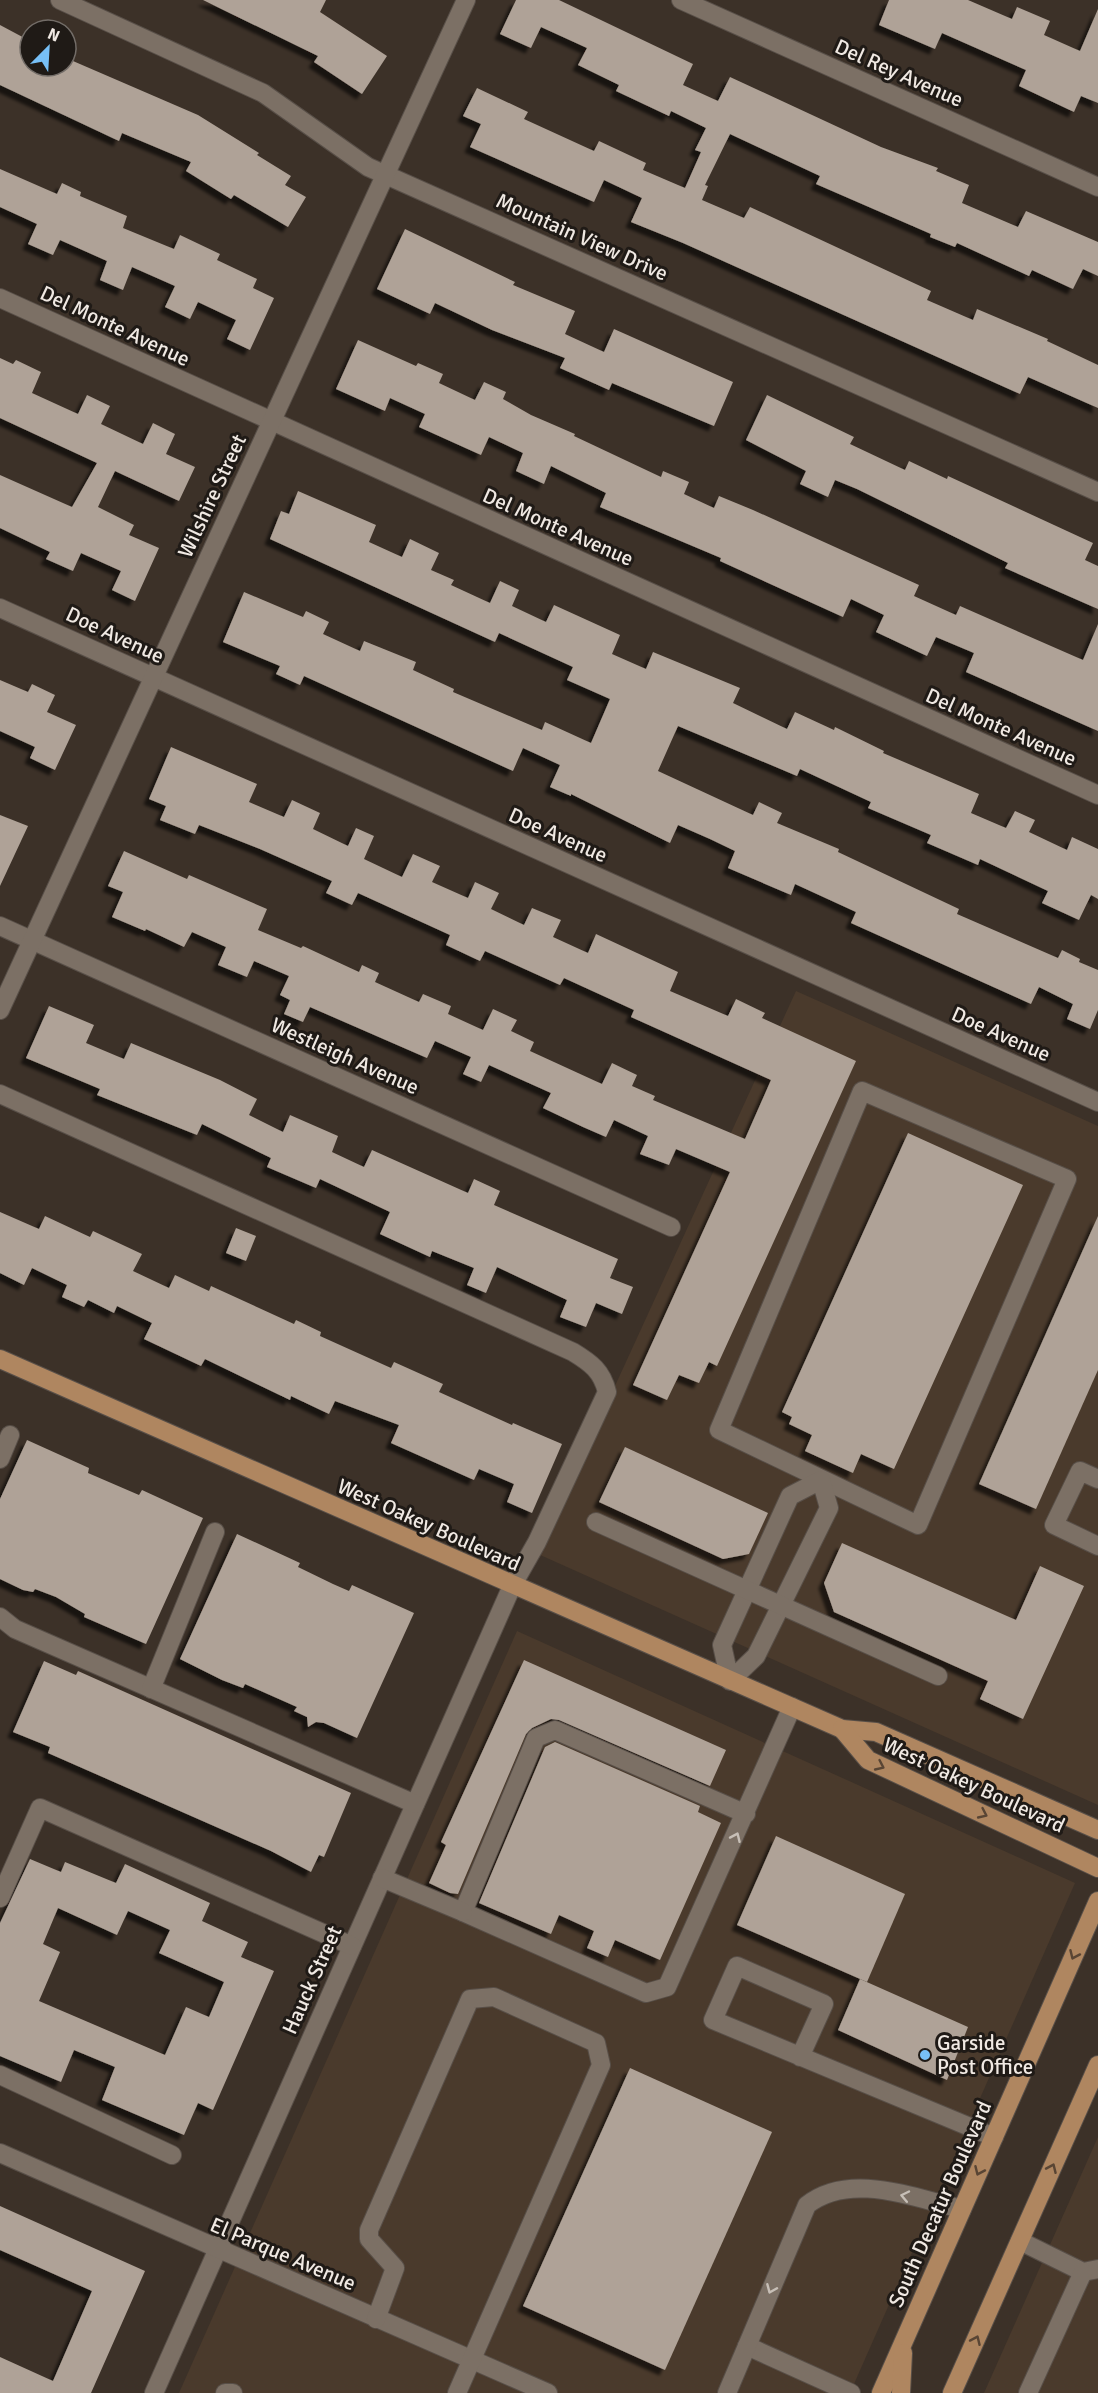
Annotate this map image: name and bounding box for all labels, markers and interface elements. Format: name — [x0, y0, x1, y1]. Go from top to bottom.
north arrow — [18, 18, 78, 78]
text: N — [45, 24, 63, 47]
street label: Del Rey Avenue — [831, 33, 967, 113]
street label: Mountain View Drive — [492, 187, 672, 287]
street label: Del Monte Avenue — [36, 280, 194, 372]
street label: Wilshire Street — [172, 430, 252, 562]
street label: Del Monte Avenue — [479, 482, 637, 572]
street label: Doe Avenue — [62, 601, 168, 669]
street label: Del Monte Avenue — [922, 682, 1080, 772]
street label: Doe Avenue — [505, 802, 611, 868]
street label: Doe Avenue — [948, 1001, 1054, 1067]
street label: Westleigh Avenue — [267, 1012, 423, 1100]
street label: West Oakey Boulevard — [333, 1473, 525, 1577]
street label: West Oakey Boulevard — [879, 1731, 1069, 1839]
one-way arrow — [874, 1759, 885, 1771]
one-way arrow — [977, 1807, 988, 1819]
one-way arrow — [728, 1833, 740, 1844]
street label: Hauck Street — [277, 1922, 347, 2038]
one-way arrow — [1070, 1948, 1082, 1959]
place label: Garside Post Office — [937, 2030, 1033, 2080]
marker: Garside Post Office — [918, 2048, 932, 2062]
street label: South Decatur Boulevard — [883, 2097, 997, 2311]
one-way arrow — [1045, 2163, 1057, 2174]
one-way arrow — [974, 2165, 986, 2176]
one-way arrow — [900, 2191, 910, 2204]
street label: El Parque Avenue — [206, 2212, 360, 2296]
one-way arrow — [766, 2283, 778, 2294]
one-way arrow — [968, 2335, 980, 2346]

